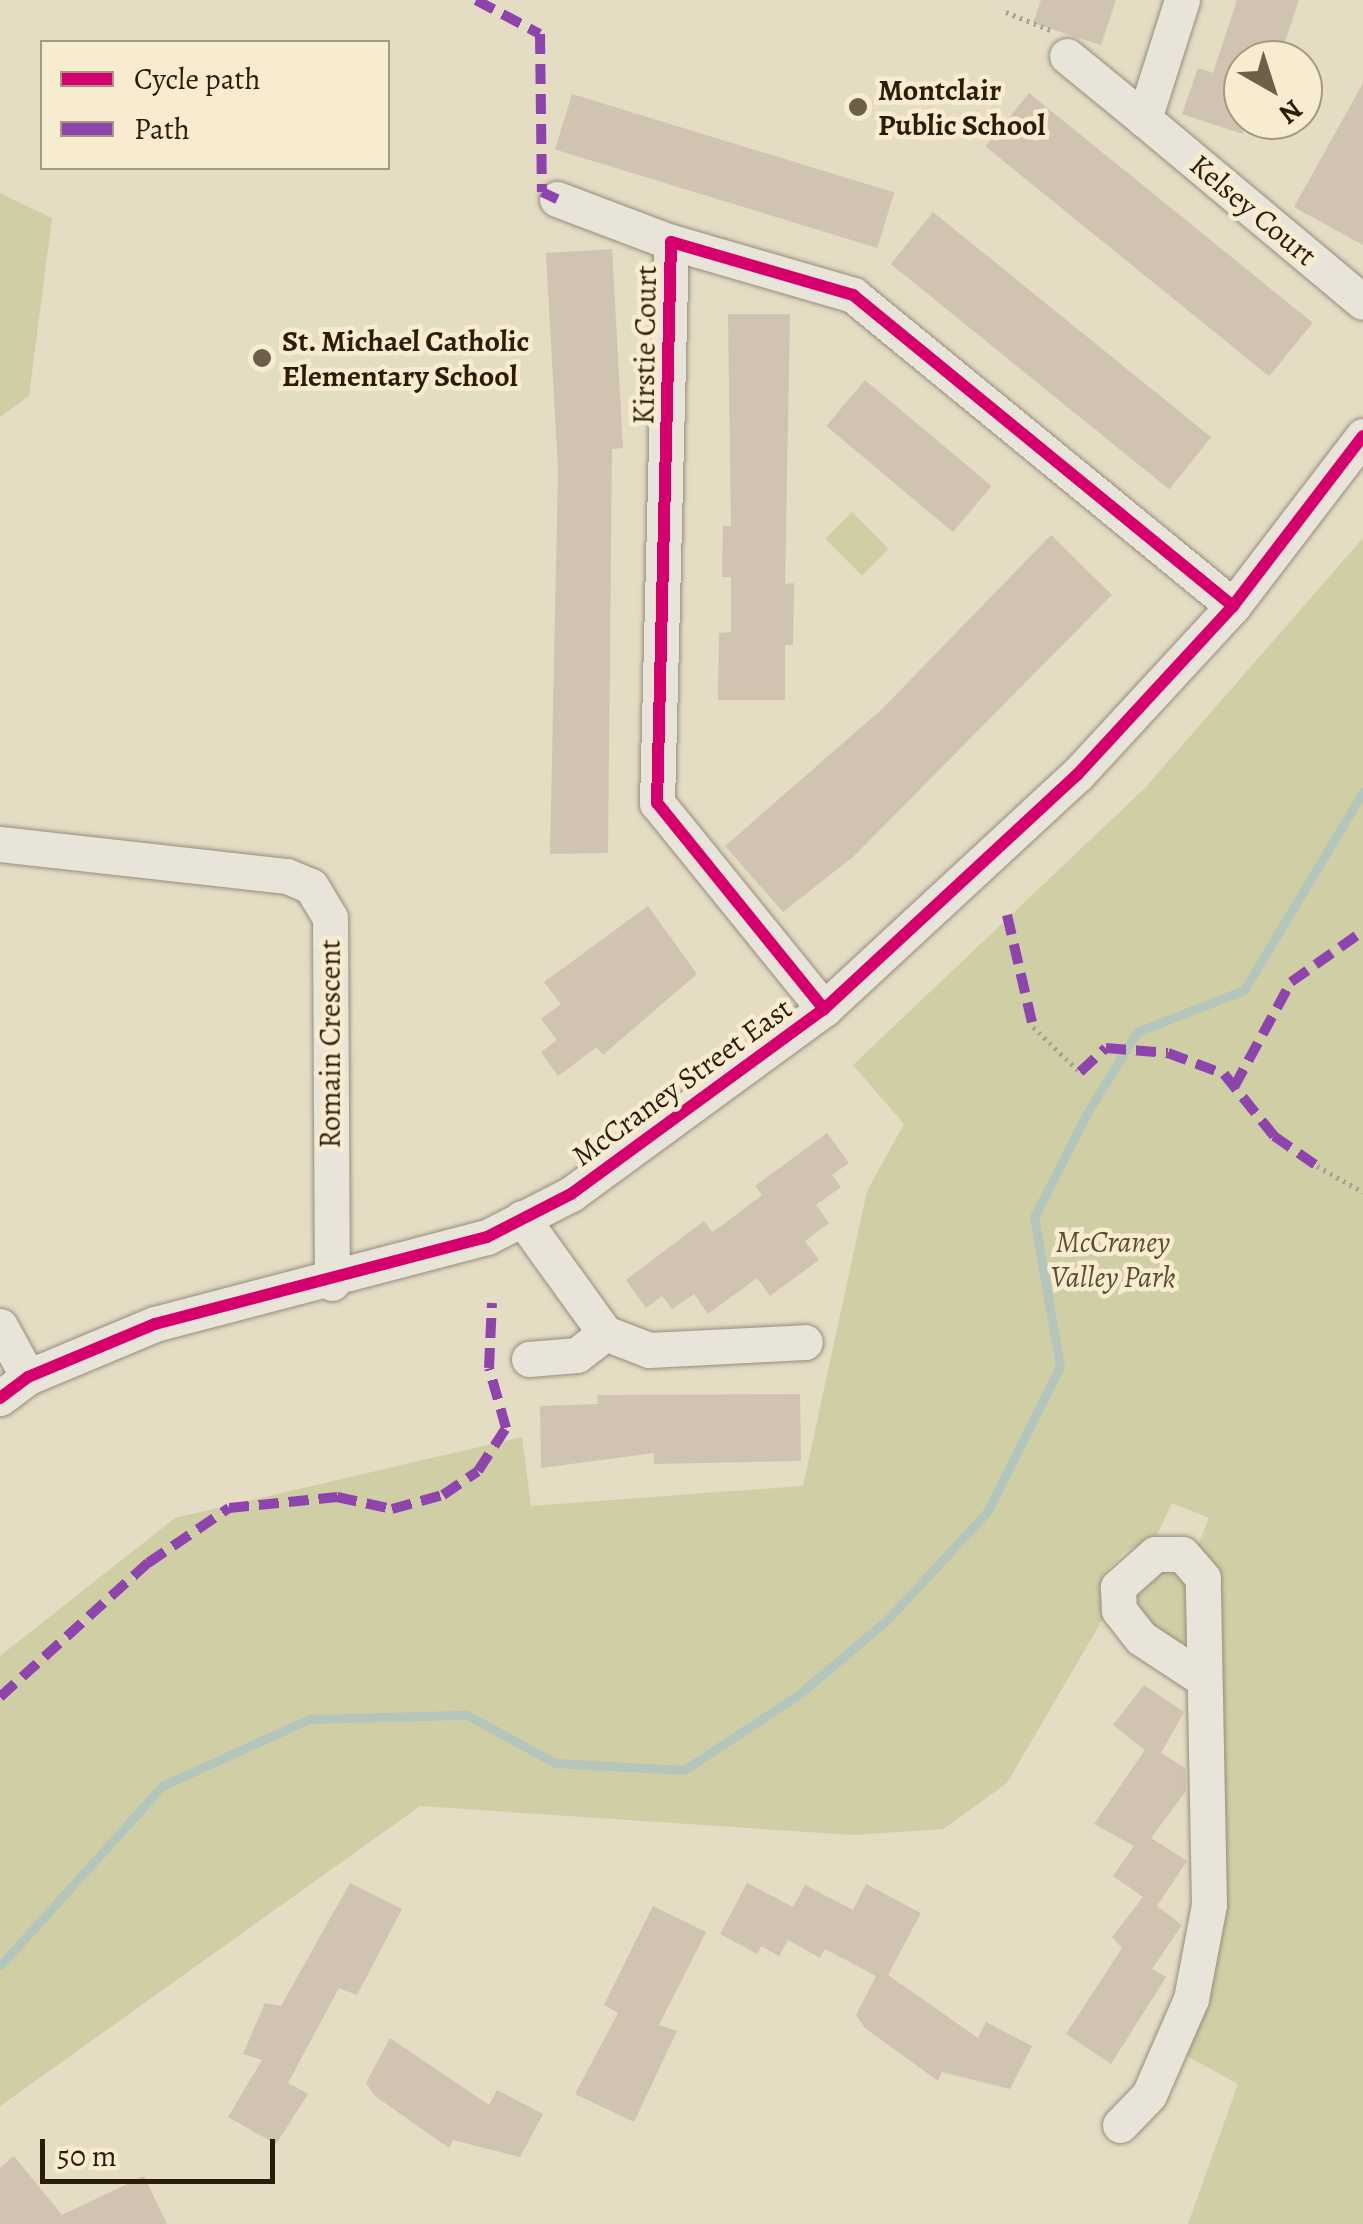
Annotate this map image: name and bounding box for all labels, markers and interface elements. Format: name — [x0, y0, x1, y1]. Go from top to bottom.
legend — [40, 40, 390, 170]
north arrow — [1223, 40, 1323, 140]
text: Cycle path — [134, 59, 261, 99]
place label: Montclair Public School — [878, 72, 1045, 142]
text: N — [1271, 91, 1311, 133]
marker: Montclair Public School — [847, 96, 869, 118]
text: Path — [134, 109, 190, 149]
street label: Kelsey Court — [1182, 147, 1324, 273]
street label: Kirstie Court — [626, 265, 664, 425]
place label: St. Michael Catholic Elementary School — [282, 323, 530, 394]
marker: St. Michael Catholic Elementary School — [251, 347, 273, 369]
street label: Romain Crescent — [312, 939, 348, 1149]
street label: McCraney Street East — [565, 990, 799, 1174]
park label: McCraney Valley Park — [1050, 1224, 1176, 1294]
scale bar — [45, 2119, 280, 2181]
text: 50 m — [57, 2136, 117, 2176]

